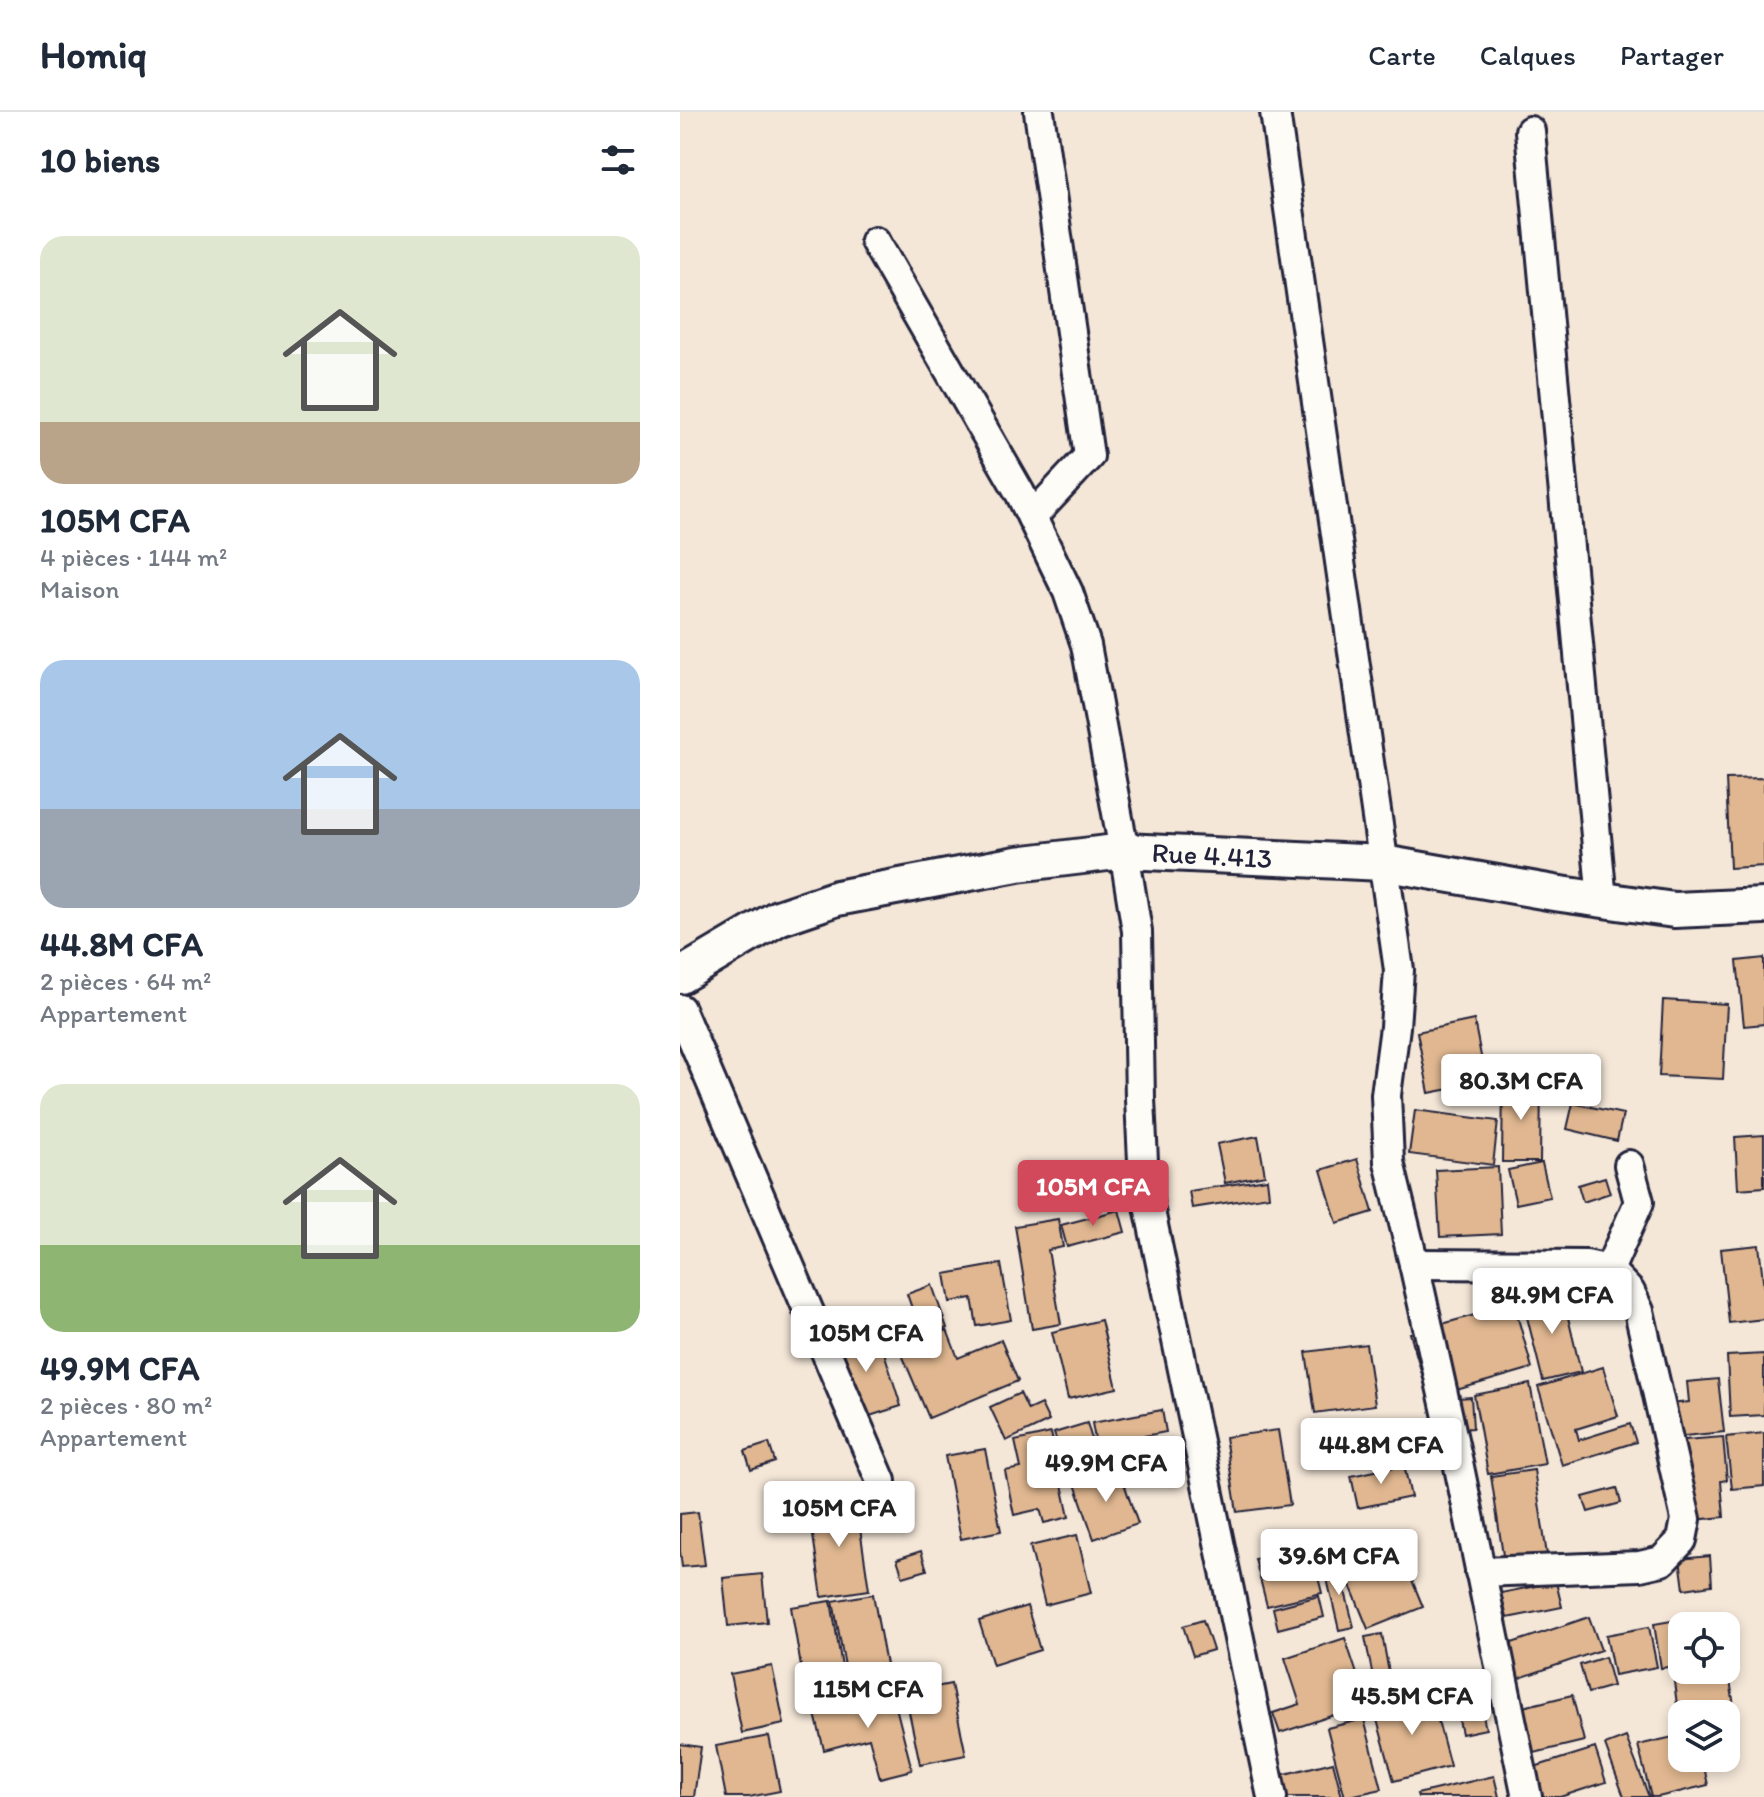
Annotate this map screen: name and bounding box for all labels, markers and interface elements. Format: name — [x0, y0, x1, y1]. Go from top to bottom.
text: Homiq — [40, 32, 147, 78]
text: Carte — [1368, 38, 1436, 72]
text: Calques — [1480, 38, 1576, 72]
text: Partager — [1620, 38, 1724, 72]
icon: filters — [596, 138, 640, 182]
text: 10 biens — [40, 140, 160, 181]
icon: home — [268, 288, 412, 432]
text: 105M CFA — [40, 500, 190, 541]
text: 4 pièces · 144 m² — [40, 541, 227, 573]
text: Maison — [40, 573, 119, 605]
icon: home — [268, 712, 412, 856]
street label: Rue 4.413 — [1151, 835, 1273, 875]
text: 44.8M CFA — [40, 924, 203, 965]
text: 2 pièces · 64 m² — [40, 965, 211, 997]
text: Appartement — [40, 997, 187, 1029]
pin: 80.3M CFA — [1429, 1054, 1613, 1122]
text: 80.3M CFA — [1459, 1064, 1583, 1096]
icon: home — [268, 1136, 412, 1280]
pin: 105M CFA — [1010, 1160, 1176, 1228]
text: 105M CFA — [1036, 1170, 1150, 1202]
pin: 84.9M CFA — [1460, 1268, 1644, 1336]
text: 84.9M CFA — [1491, 1278, 1613, 1310]
pin: 105M CFA — [783, 1306, 949, 1374]
text: 105M CFA — [809, 1316, 923, 1348]
text: 49.9M CFA — [40, 1348, 200, 1389]
text: 2 pièces · 80 m² — [40, 1389, 212, 1421]
pin: 44.8M CFA — [1289, 1418, 1473, 1486]
text: Appartement — [40, 1421, 187, 1453]
text: 44.8M CFA — [1319, 1428, 1443, 1460]
pin: 49.9M CFA — [1014, 1436, 1198, 1504]
text: 49.9M CFA — [1045, 1446, 1167, 1478]
pin: 105M CFA — [756, 1481, 922, 1549]
text: 105M CFA — [782, 1491, 896, 1523]
pin: 39.6M CFA — [1247, 1529, 1431, 1597]
text: 39.6M CFA — [1279, 1539, 1399, 1571]
map controls — [1668, 1612, 1740, 1772]
button: locate — [1668, 1612, 1740, 1684]
pin: 115M CFA — [785, 1662, 951, 1730]
pin: 45.5M CFA — [1320, 1669, 1504, 1737]
text: 115M CFA — [813, 1672, 923, 1704]
text: 45.5M CFA — [1351, 1679, 1473, 1711]
button: layers — [1668, 1700, 1740, 1772]

